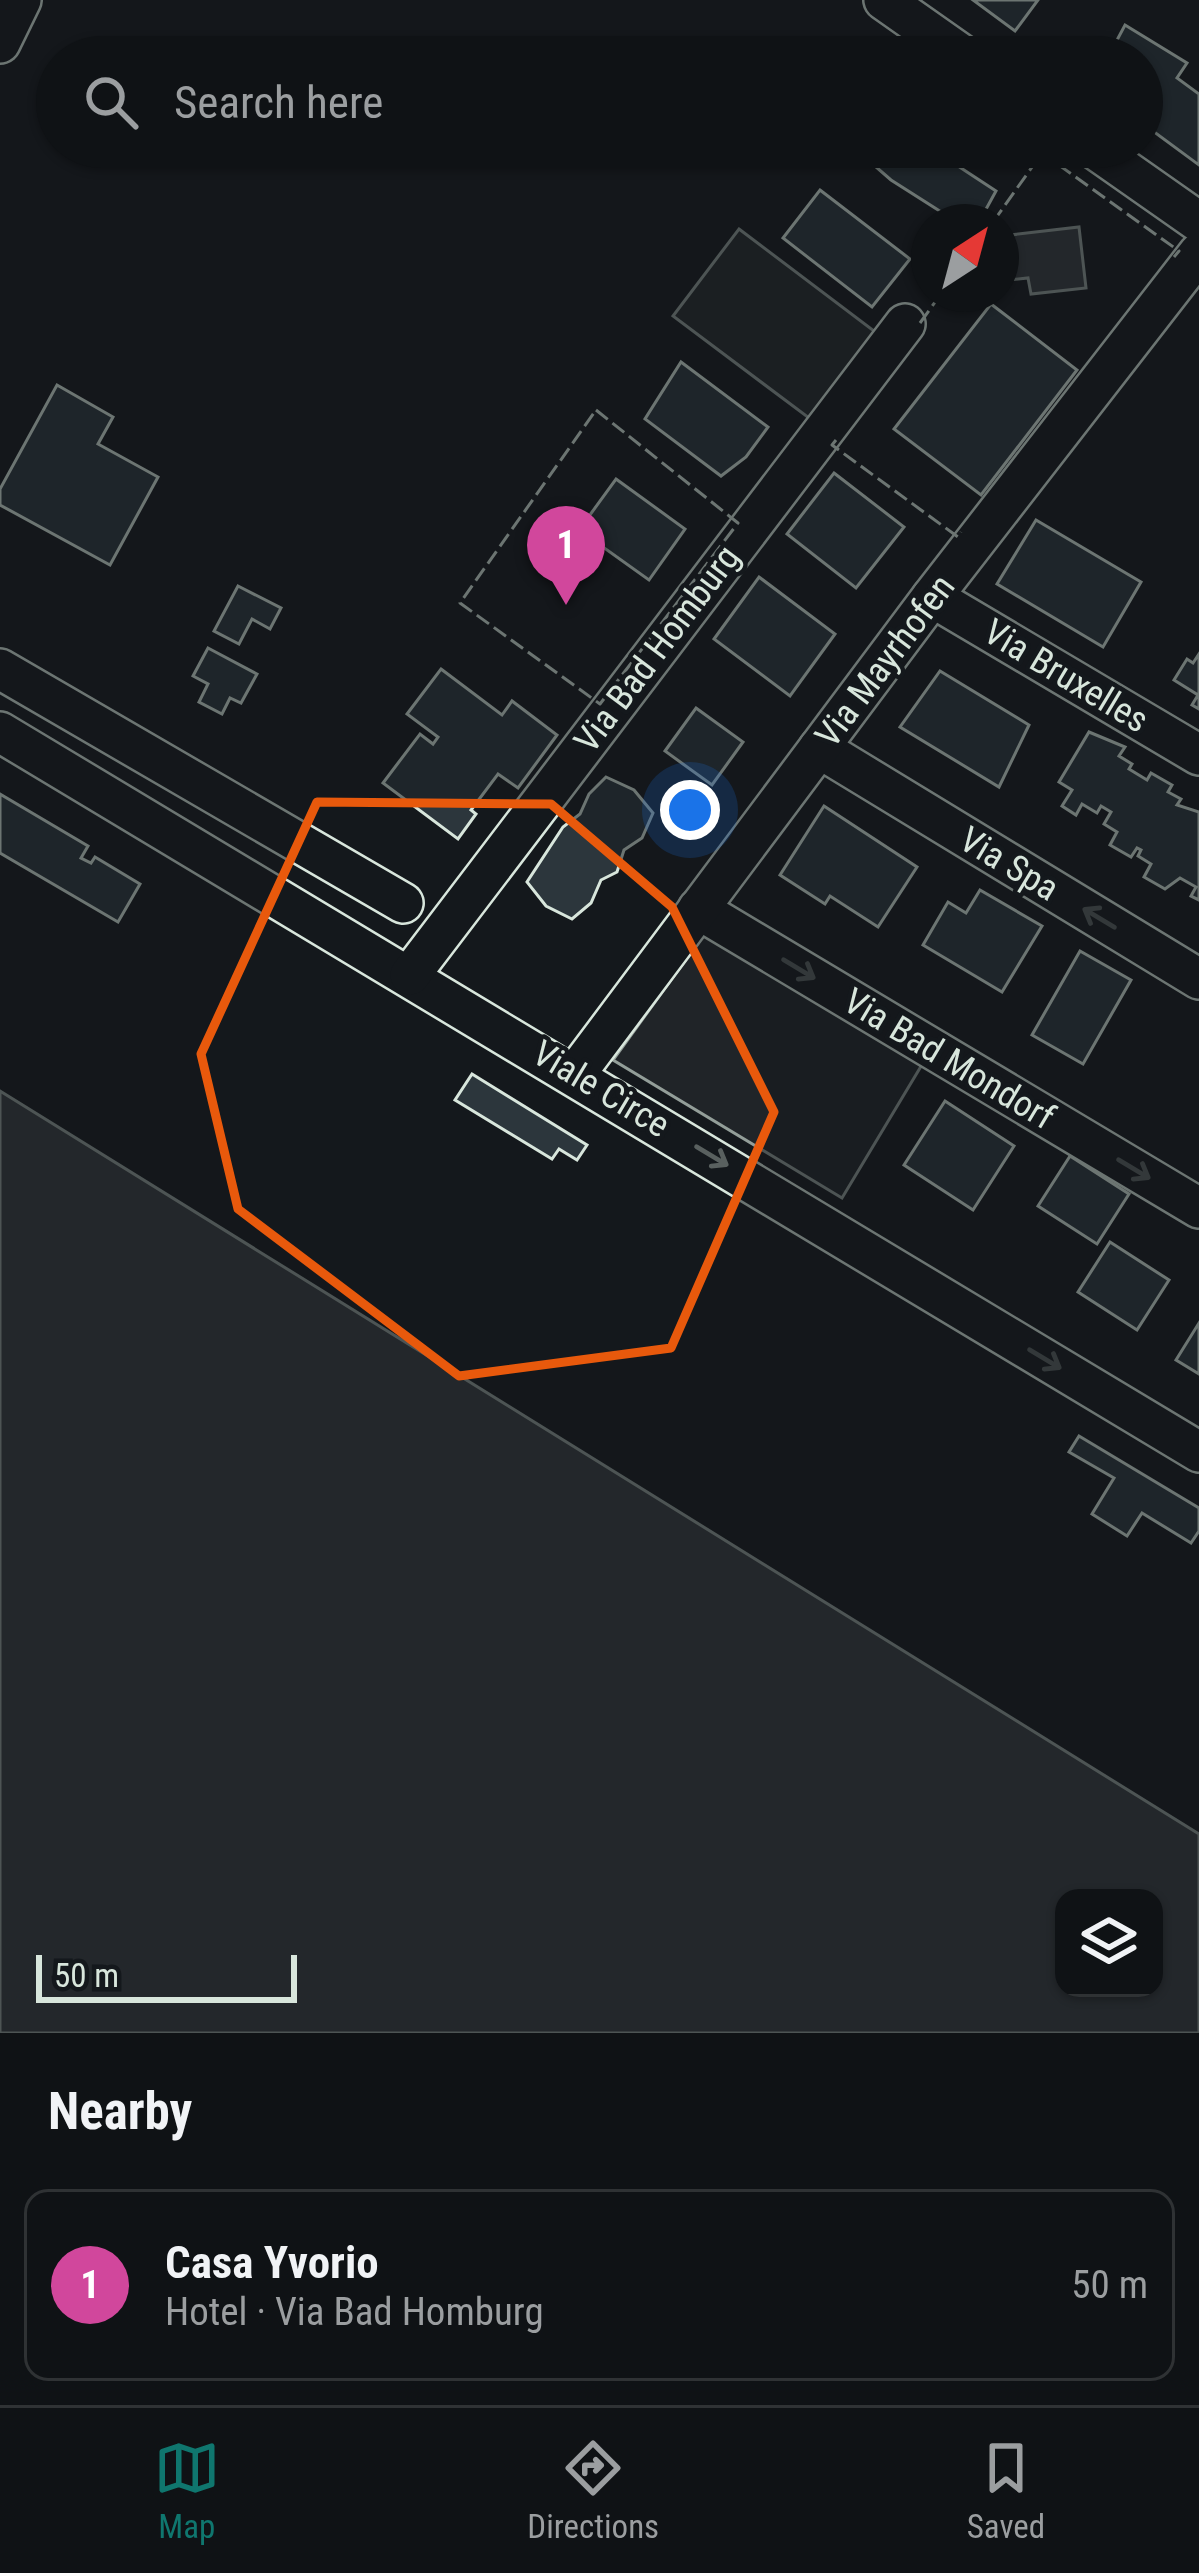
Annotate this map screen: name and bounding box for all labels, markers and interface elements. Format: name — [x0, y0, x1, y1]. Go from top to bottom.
search box — [36, 36, 1163, 168]
icon: search — [78, 69, 144, 135]
text: Search here — [174, 76, 383, 129]
north arrow — [911, 204, 1019, 312]
pin: 1 — [527, 506, 605, 605]
street label: Via Bad Homburg — [566, 537, 748, 761]
street label: Via Mayrhofen — [807, 567, 963, 755]
street label: Via Bruxelles — [976, 611, 1156, 741]
your location — [660, 780, 720, 840]
street label: Via Spa — [952, 818, 1066, 910]
one-way arrow — [1083, 906, 1117, 930]
one-way arrow — [781, 957, 815, 981]
street label: Via Bad Mondorf — [836, 980, 1062, 1139]
street label: Viale Circe — [525, 1032, 677, 1146]
one-way arrow — [694, 1144, 728, 1168]
one-way arrow — [1116, 1157, 1150, 1181]
one-way arrow — [1027, 1347, 1062, 1371]
map controls — [1055, 1889, 1163, 1997]
button: layers — [1055, 1889, 1163, 1997]
scale bar — [36, 1949, 297, 2002]
text: 50 m — [54, 1956, 119, 1995]
text: Nearby — [48, 2082, 192, 2141]
text: Casa Yvorio — [165, 2236, 379, 2289]
text: 1 — [80, 2262, 100, 2308]
text: 50 m — [1071, 2262, 1148, 2308]
text: Hotel · Via Bad Homburg — [165, 2289, 544, 2335]
tab: Map — [154, 2435, 220, 2546]
tab: Directions — [527, 2435, 659, 2546]
tab: Saved — [967, 2435, 1045, 2546]

